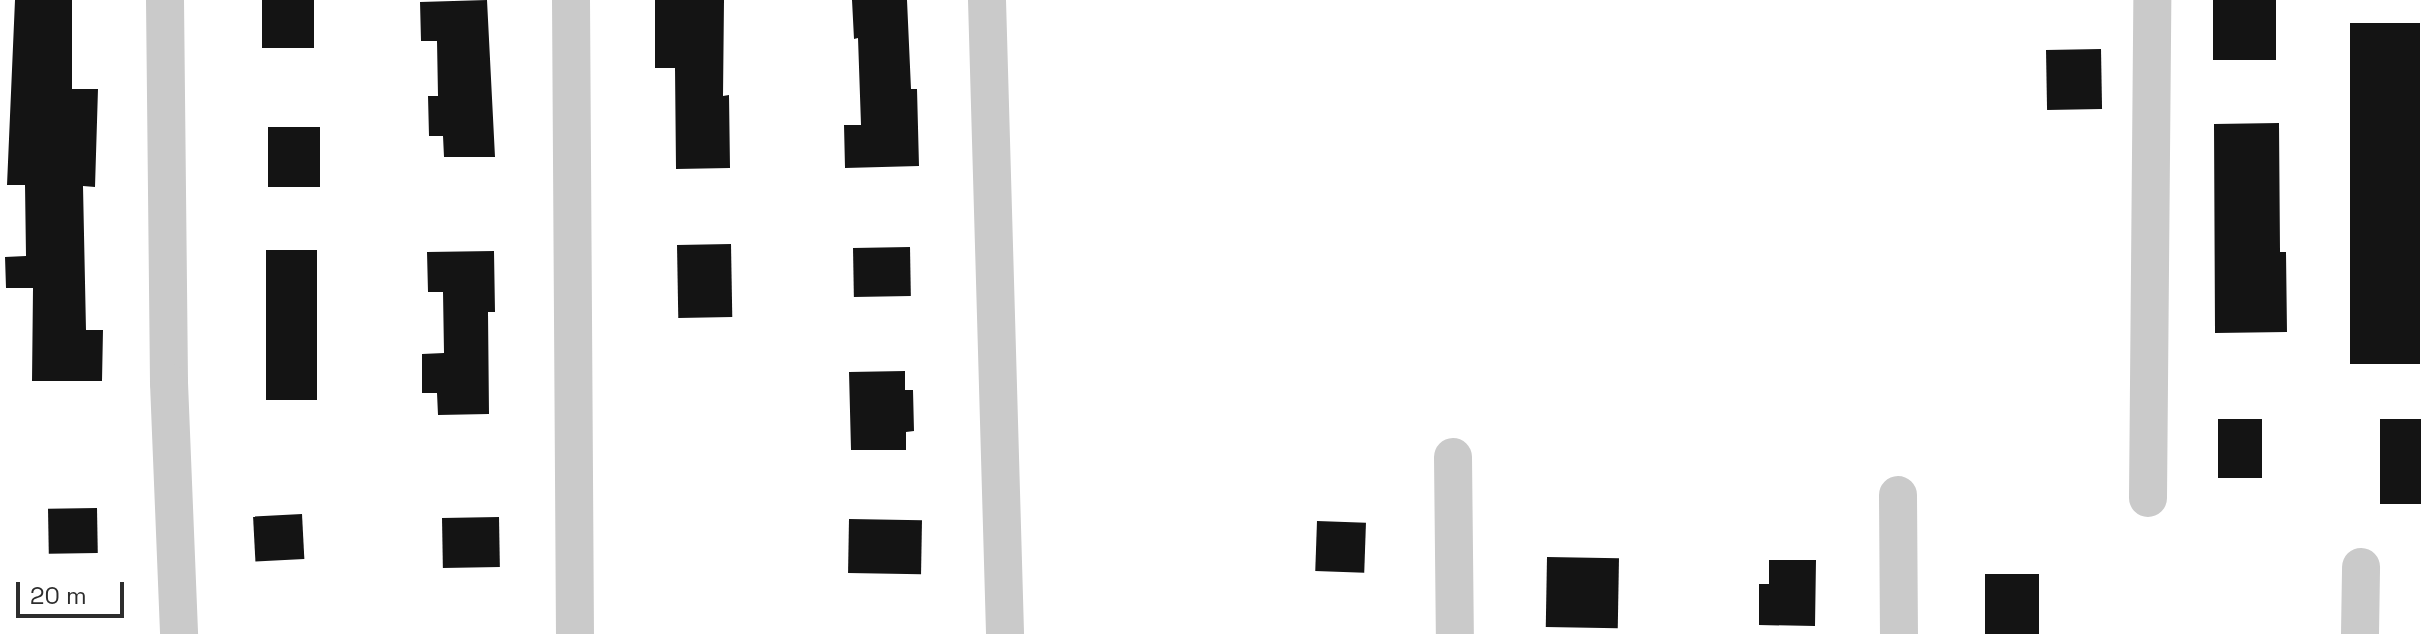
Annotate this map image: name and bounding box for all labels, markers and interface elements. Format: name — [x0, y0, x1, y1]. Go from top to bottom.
scale bar — [20, 566, 128, 616]
text: 20 m — [30, 580, 87, 611]

